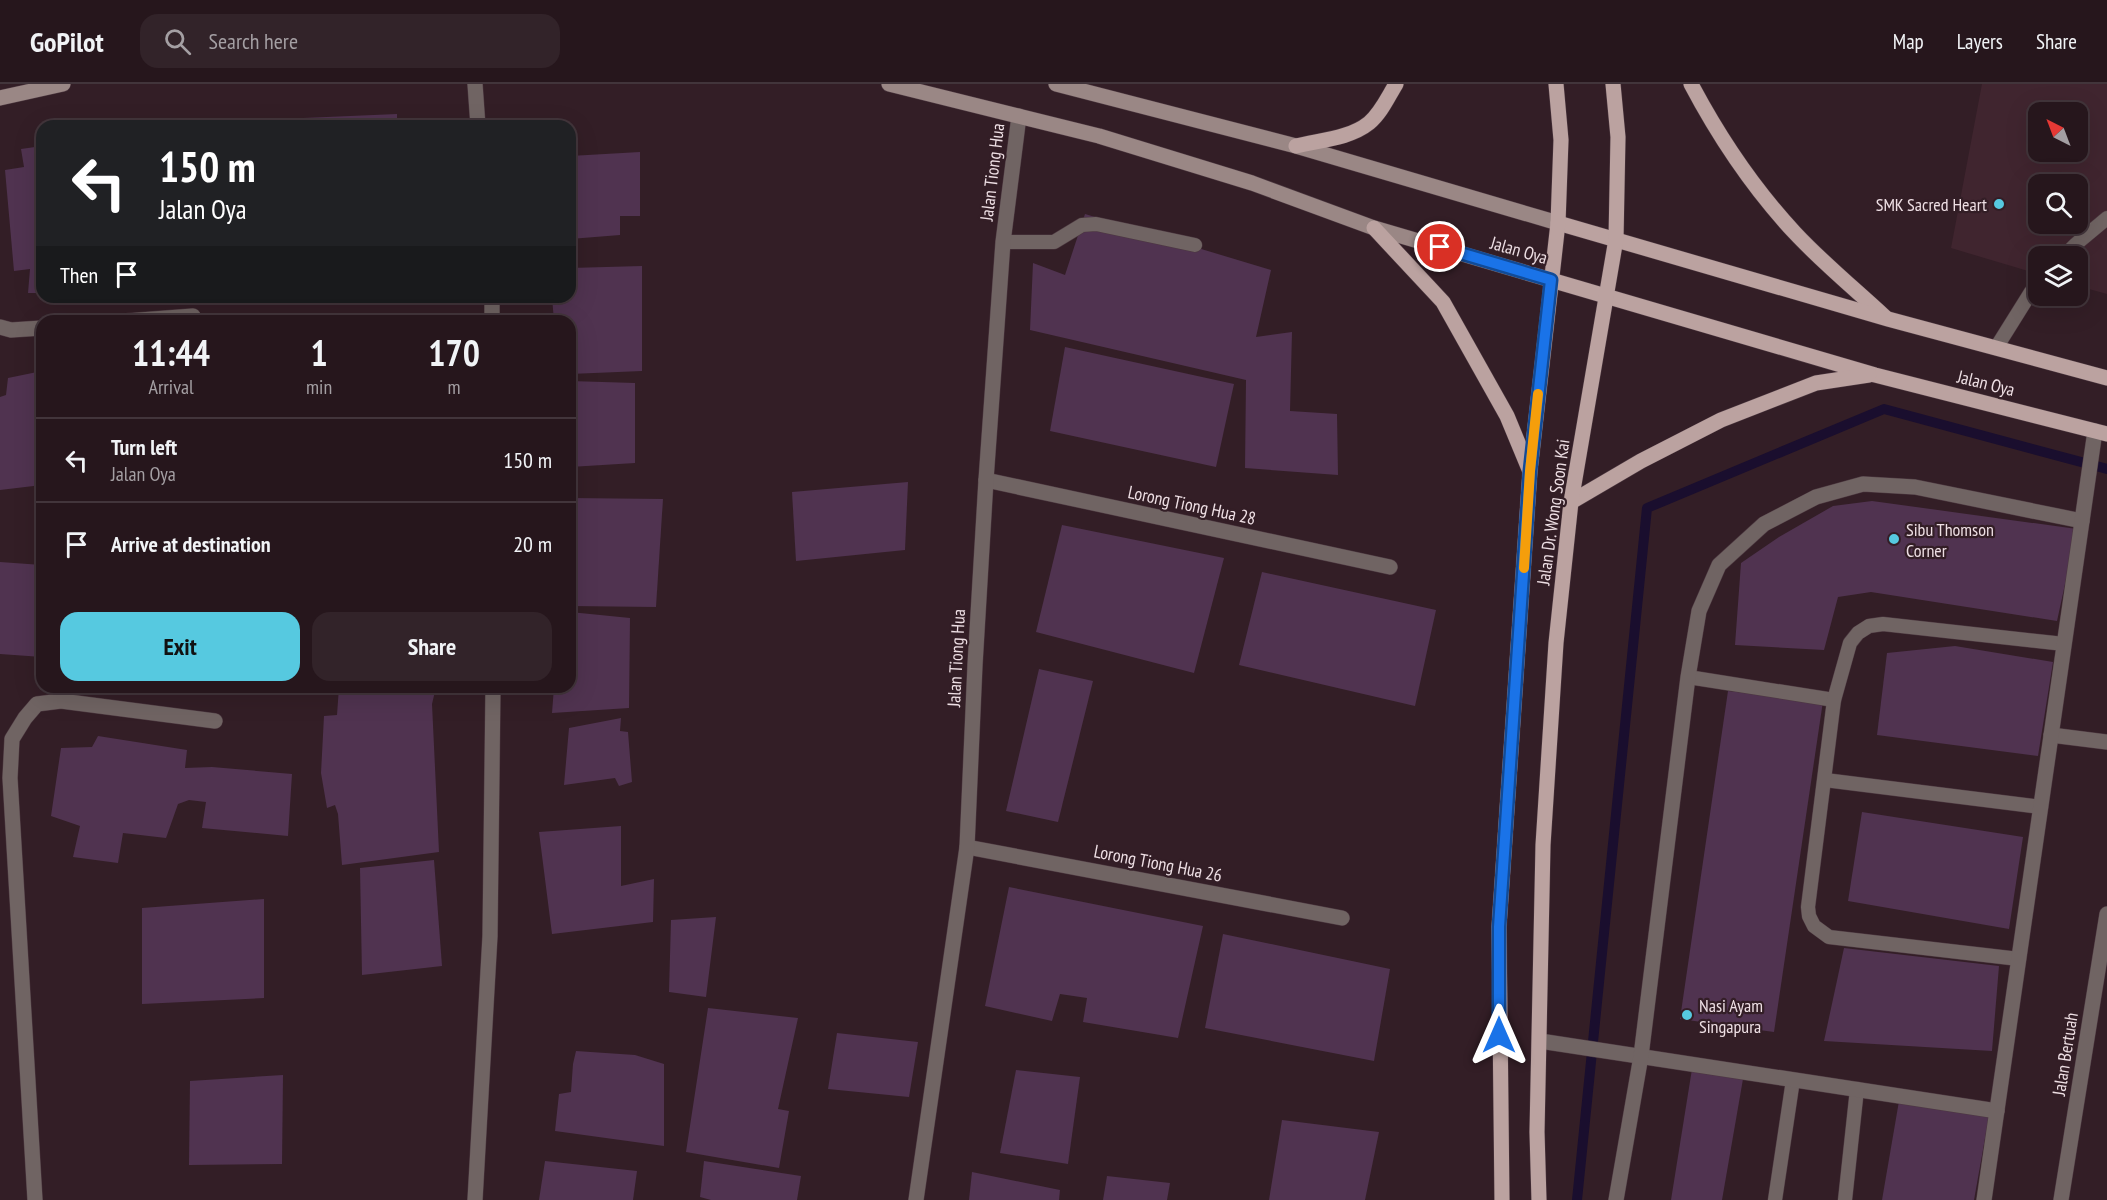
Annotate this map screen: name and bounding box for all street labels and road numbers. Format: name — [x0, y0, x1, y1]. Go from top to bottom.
street label: Jalan Tiong Hua — [974, 122, 1009, 223]
street label: Jalan Oya — [1487, 231, 1550, 269]
street label: Jalan Oya — [1954, 365, 2017, 401]
street label: Jalan Dr. Wong Soon Kai — [1531, 438, 1575, 587]
street label: Lorong Tiong Hua 28 — [1126, 480, 1258, 530]
street label: Jalan Tiong Hua — [942, 608, 970, 709]
street label: Lorong Tiong Hua 26 — [1092, 839, 1224, 887]
street label: Jalan Bertuah — [2047, 1011, 2083, 1098]

